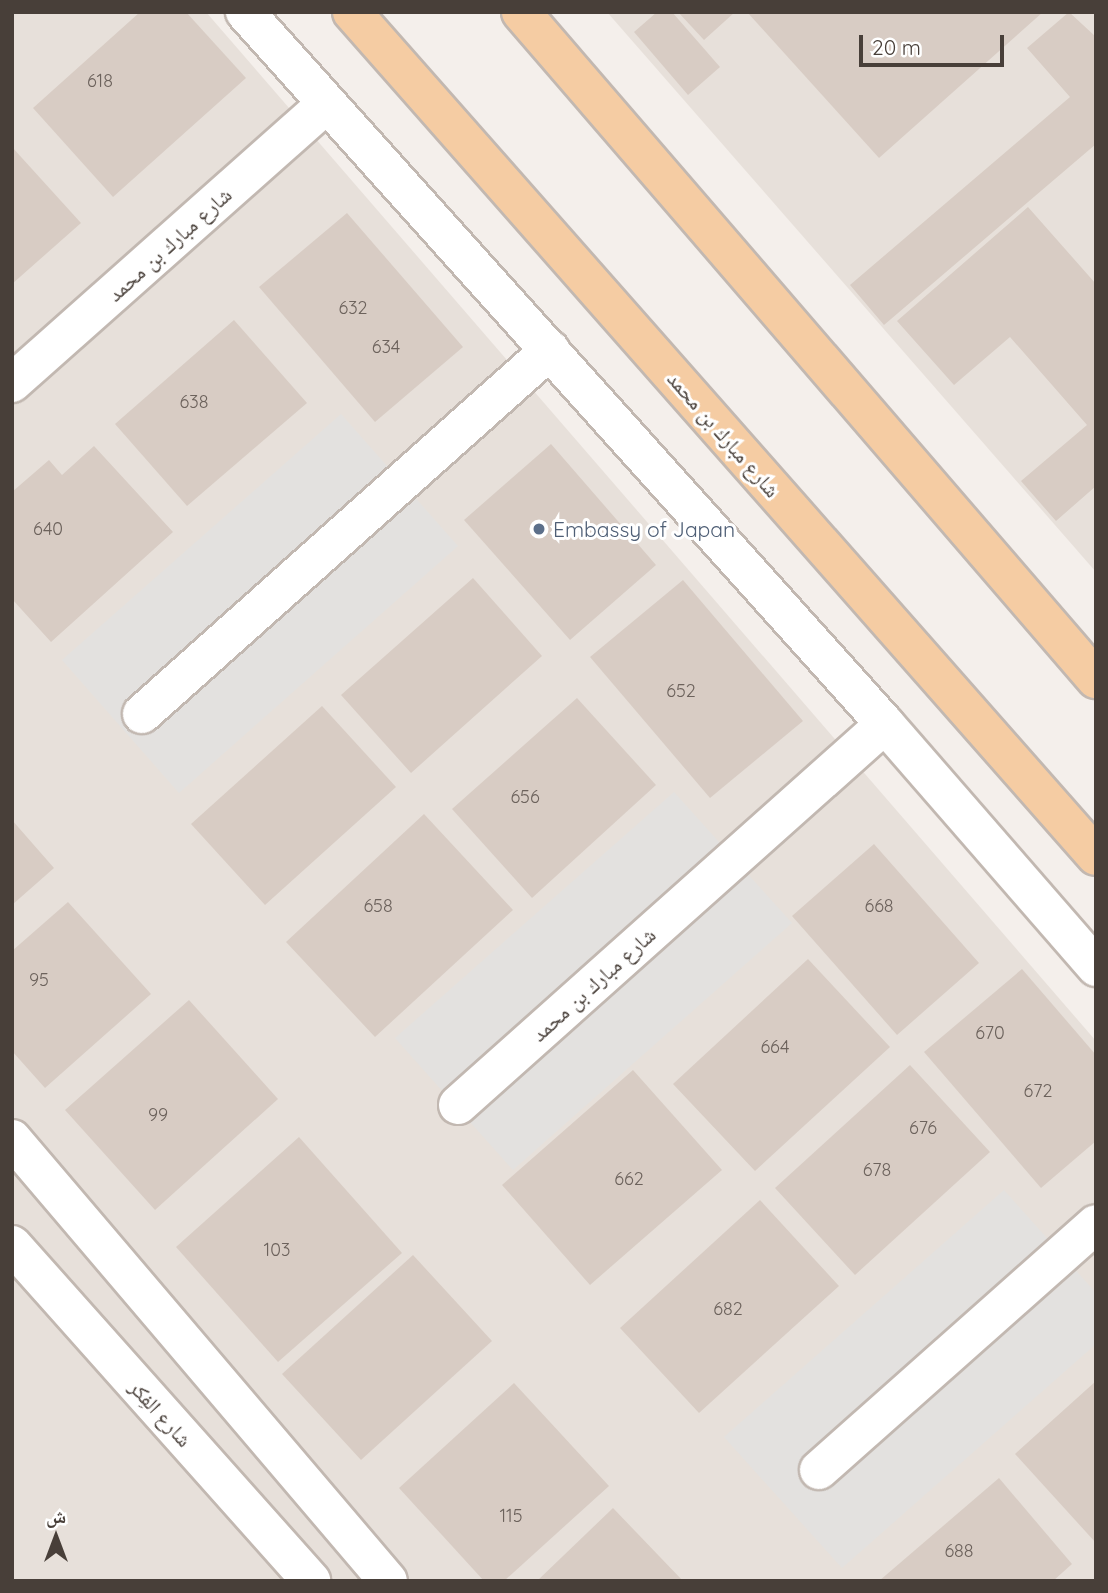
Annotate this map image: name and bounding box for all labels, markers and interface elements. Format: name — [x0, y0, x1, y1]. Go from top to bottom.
scale bar — [863, 21, 1008, 65]
text: 20 m — [872, 34, 921, 60]
house number: 618 — [87, 70, 113, 92]
street label: شارع مبارك بن محمد — [102, 182, 236, 306]
house number: 632 — [338, 297, 368, 319]
house number: 634 — [372, 336, 400, 358]
street label: شارع مبارك بن محمد — [663, 366, 785, 502]
house number: 638 — [180, 391, 208, 413]
place label: Embassy of Japan — [553, 516, 735, 542]
house number: 640 — [33, 518, 63, 540]
marker: Embassy of Japan — [531, 521, 547, 537]
house number: 652 — [666, 680, 696, 702]
house number: 656 — [510, 786, 540, 808]
house number: 658 — [363, 895, 393, 917]
house number: 668 — [864, 895, 894, 917]
street label: شارع مبارك بن محمد — [526, 922, 660, 1046]
house number: 95 — [29, 969, 49, 991]
house number: 670 — [975, 1022, 1005, 1044]
house number: 664 — [760, 1036, 790, 1058]
house number: 672 — [1024, 1080, 1052, 1102]
house number: 99 — [148, 1104, 168, 1126]
house number: 676 — [909, 1117, 937, 1139]
house number: 678 — [863, 1159, 891, 1181]
house number: 662 — [614, 1168, 644, 1190]
house number: 103 — [264, 1239, 290, 1261]
house number: 682 — [713, 1298, 743, 1320]
street label: شارع الفِكر — [124, 1374, 198, 1452]
north arrow — [21, 1502, 91, 1572]
text: ش — [46, 1504, 66, 1528]
house number: 115 — [499, 1505, 523, 1527]
house number: 688 — [944, 1540, 974, 1562]

